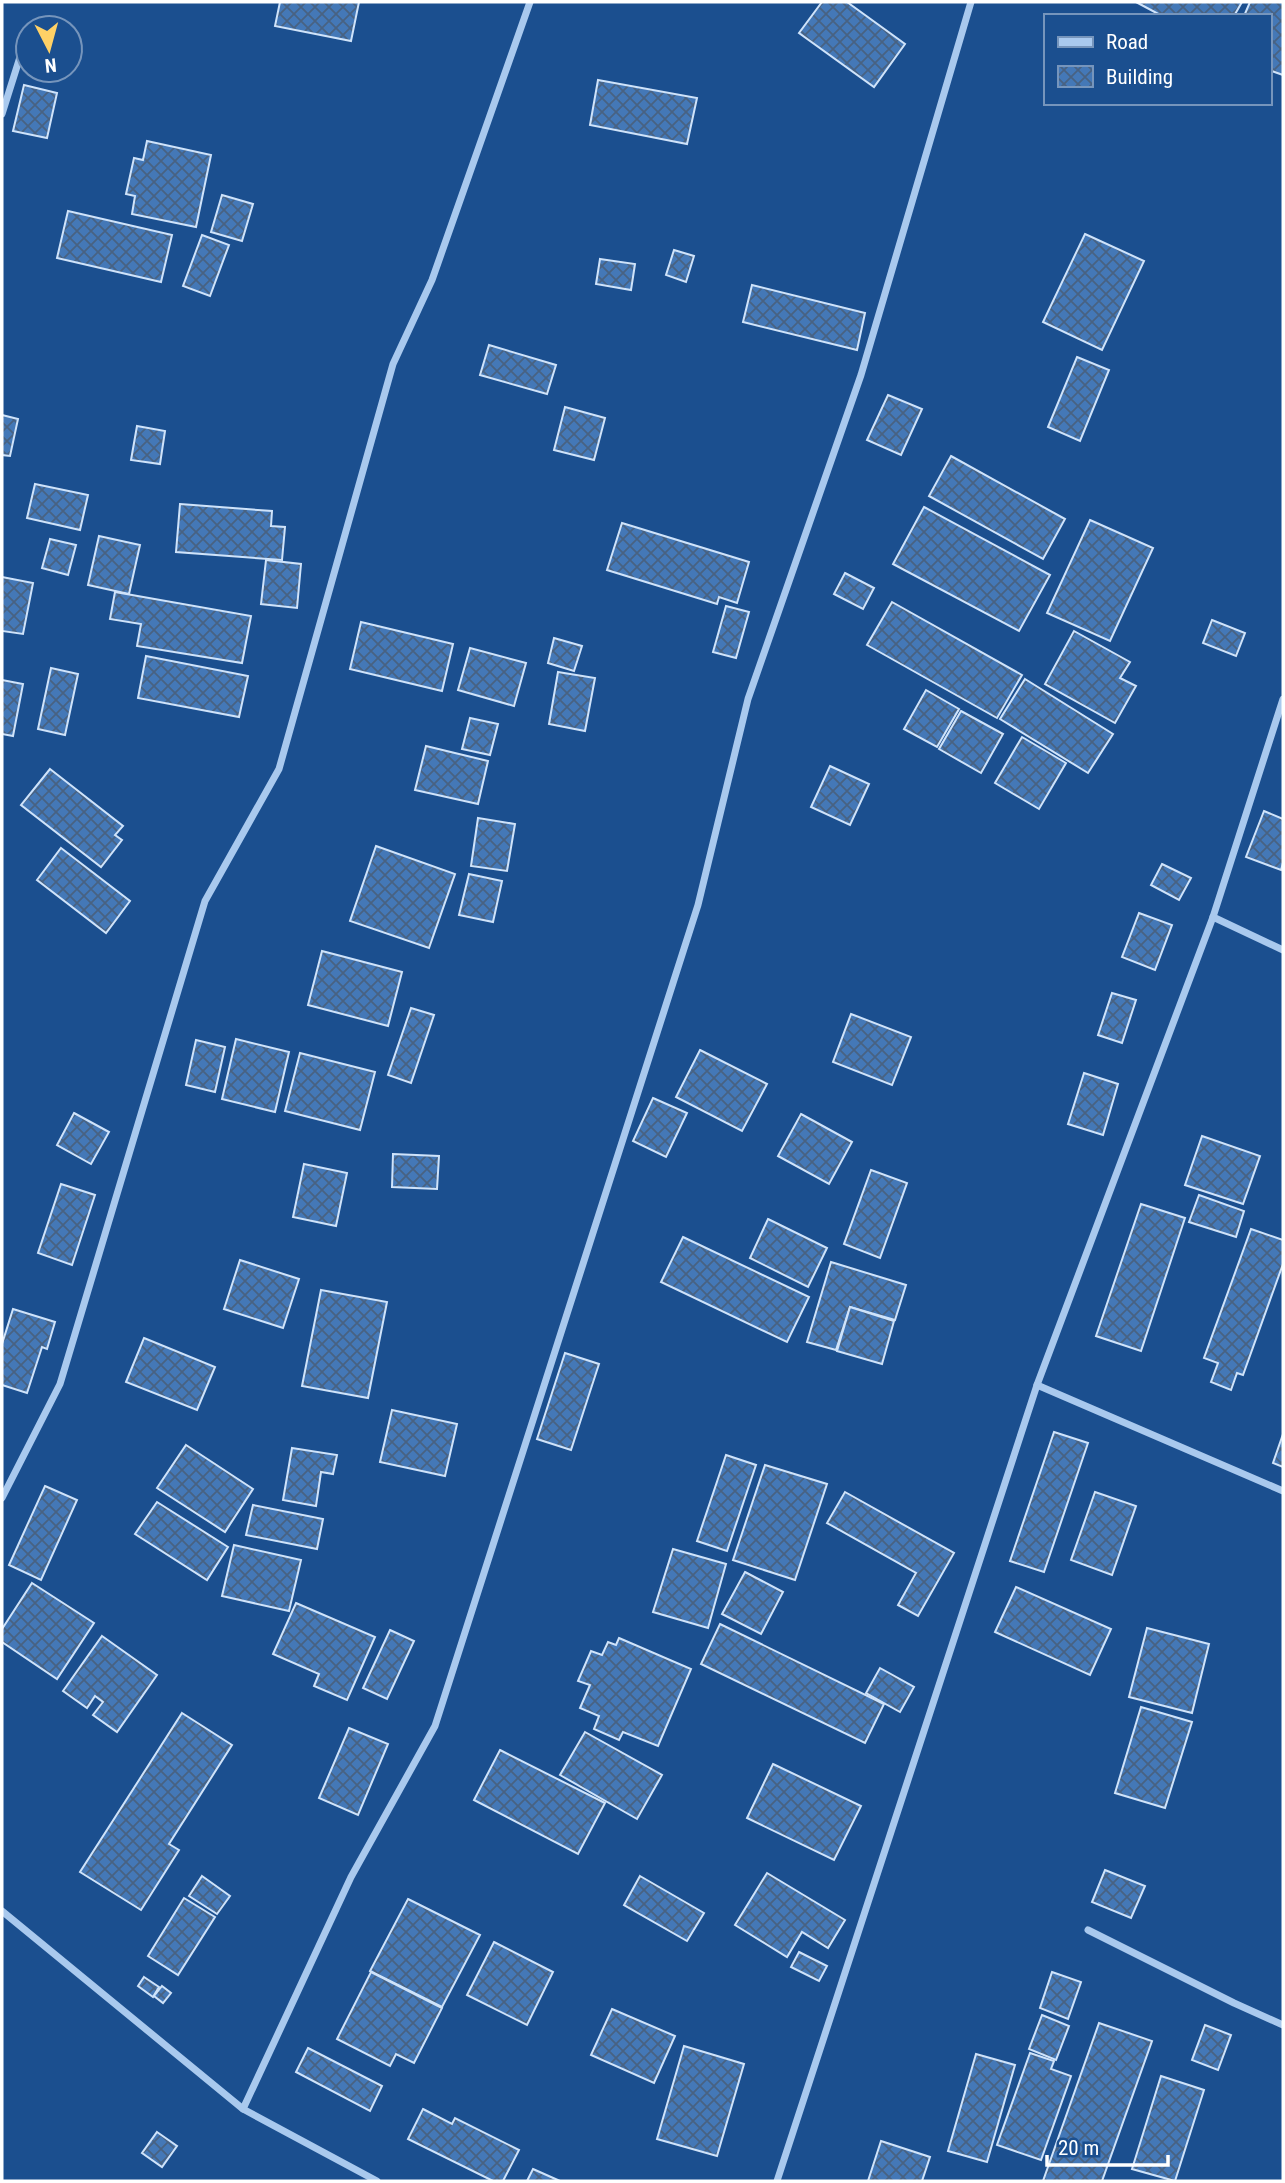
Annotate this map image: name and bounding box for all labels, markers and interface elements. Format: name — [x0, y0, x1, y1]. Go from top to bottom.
north arrow — [14, 14, 84, 84]
legend — [1044, 14, 1271, 105]
text: Road — [1106, 30, 1148, 54]
text: N — [44, 53, 58, 77]
text: Building — [1106, 65, 1173, 89]
scale bar — [1047, 2124, 1168, 2168]
text: 20 m — [1058, 2136, 1099, 2160]

